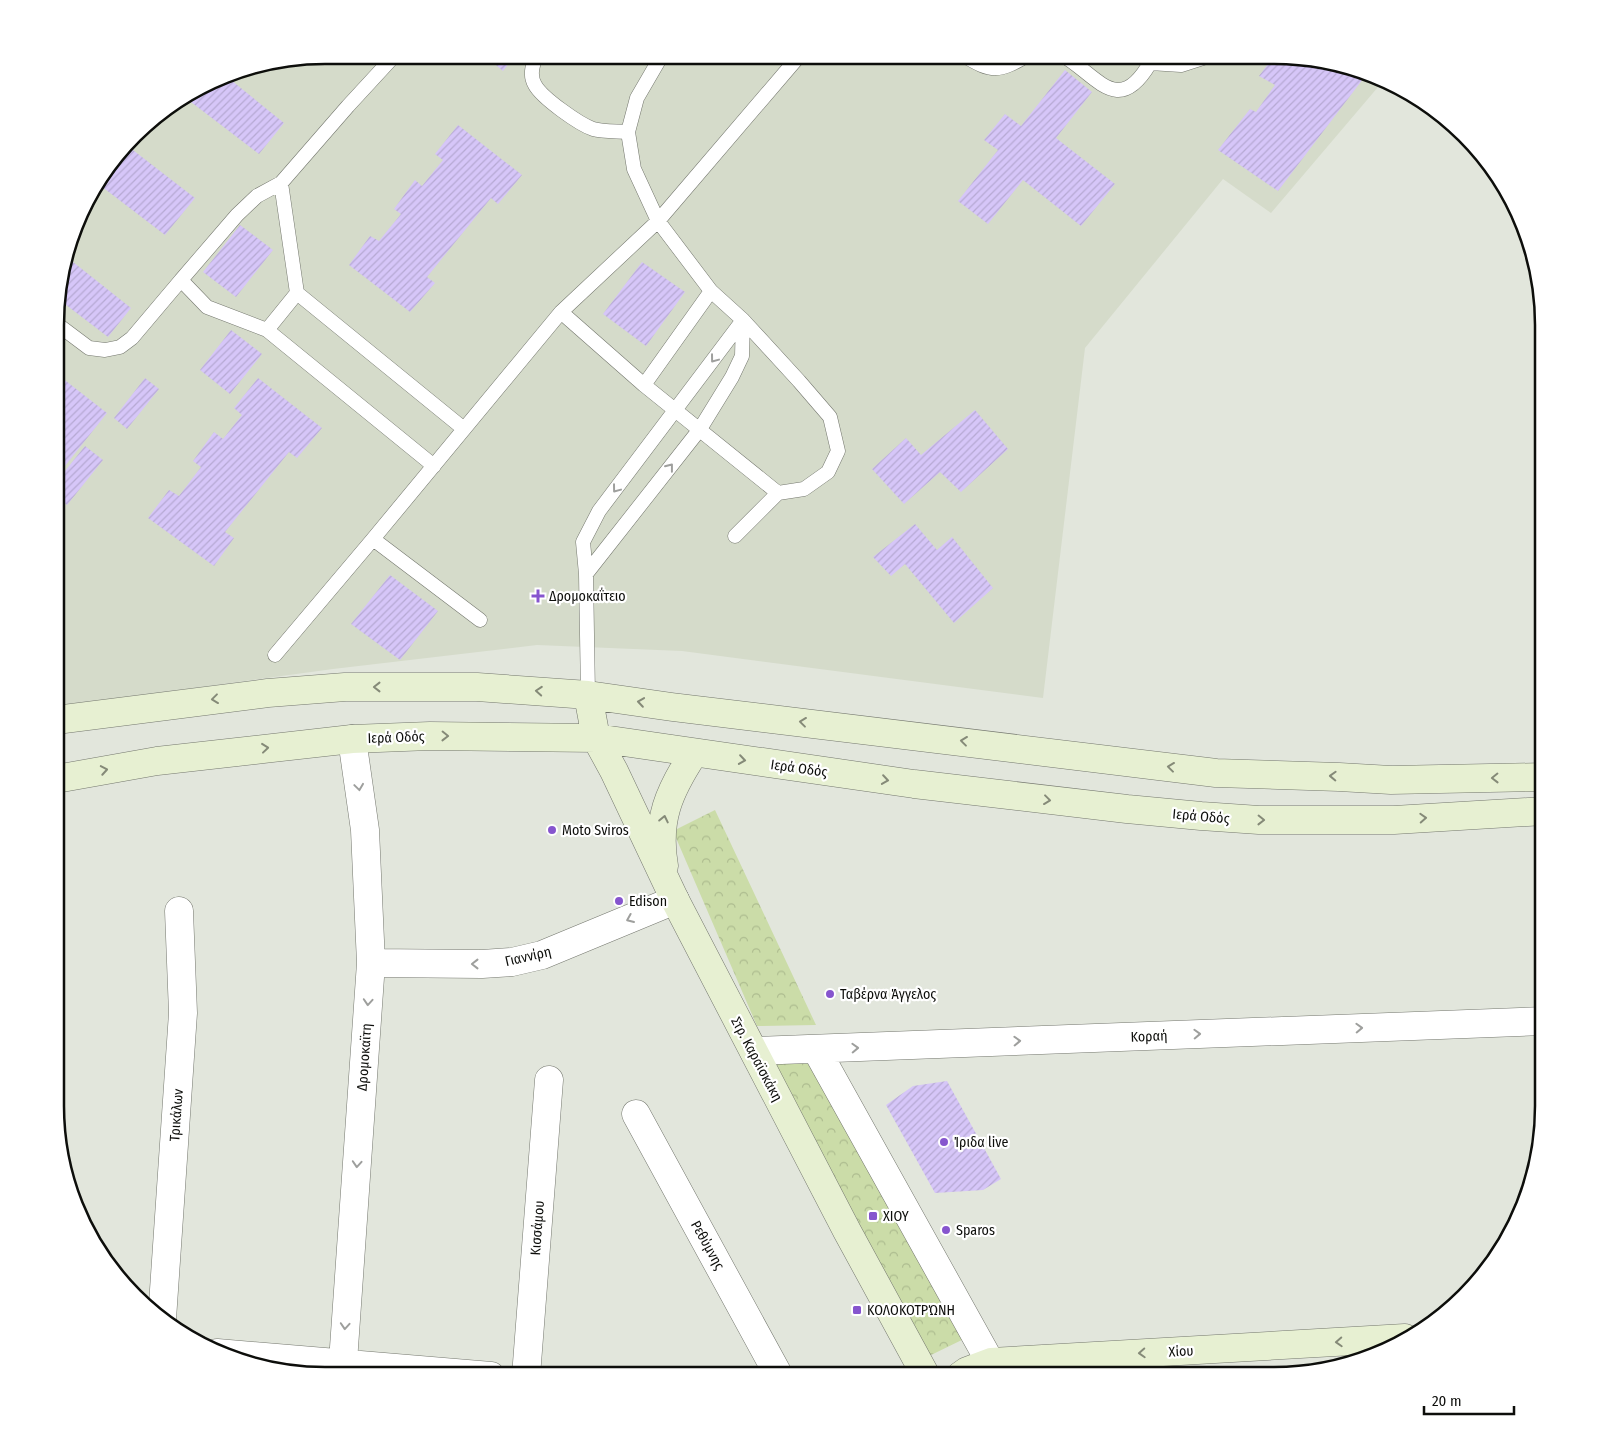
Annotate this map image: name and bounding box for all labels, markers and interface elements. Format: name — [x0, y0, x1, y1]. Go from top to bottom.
one-way arrow — [712, 353, 720, 362]
one-way arrow — [664, 464, 672, 473]
one-way arrow — [613, 483, 622, 492]
place label: Δρομοκαΐτειο — [549, 587, 626, 605]
marker: Δρομοκαΐτειο — [531, 589, 545, 603]
one-way arrow — [372, 682, 380, 692]
one-way arrow — [535, 686, 543, 697]
one-way arrow — [210, 694, 219, 704]
one-way arrow — [637, 698, 646, 708]
one-way arrow — [798, 717, 806, 728]
street label: Ιερά Οδός — [367, 728, 425, 747]
one-way arrow — [441, 731, 449, 741]
one-way arrow — [960, 736, 968, 747]
one-way arrow — [262, 743, 270, 754]
one-way arrow — [738, 754, 746, 765]
street label: Ιερά Οδός — [769, 756, 828, 781]
one-way arrow — [1166, 762, 1174, 773]
one-way arrow — [100, 766, 109, 776]
one-way arrow — [1328, 771, 1336, 782]
one-way arrow — [1491, 773, 1498, 783]
one-way arrow — [881, 775, 890, 785]
one-way arrow — [353, 784, 364, 792]
one-way arrow — [1043, 794, 1051, 805]
street label: Ιερά Οδός — [1172, 806, 1230, 827]
one-way arrow — [1419, 813, 1427, 824]
one-way arrow — [658, 814, 669, 823]
one-way arrow — [1257, 814, 1265, 825]
place label: Moto Sviros — [562, 822, 629, 839]
marker: Moto Sviros — [546, 824, 558, 836]
place label: Edison — [629, 893, 667, 910]
marker: Edison — [613, 895, 625, 907]
one-way arrow — [626, 913, 635, 924]
street label: Γιαννίρη — [503, 943, 553, 970]
one-way arrow — [471, 959, 478, 969]
place label: Ταβέρνα Άγγελος — [840, 986, 936, 1003]
marker: Ταβέρνα Άγγελος — [824, 988, 836, 1000]
one-way arrow — [363, 998, 374, 1006]
street label: Στρ. Καραϊσκάκη — [727, 1014, 786, 1104]
street label: Δρομοκαϊτη — [354, 1023, 375, 1091]
one-way arrow — [1356, 1023, 1364, 1033]
street label: Κοραή — [1130, 1027, 1168, 1046]
one-way arrow — [1193, 1029, 1201, 1040]
one-way arrow — [1013, 1036, 1021, 1047]
one-way arrow — [851, 1043, 859, 1053]
street label: Τρικάλων — [166, 1088, 187, 1142]
place label: Ίριδα live — [954, 1134, 1008, 1151]
marker: Ίριδα live — [938, 1136, 950, 1148]
one-way arrow — [351, 1160, 362, 1168]
street label: Κισσάμου — [527, 1200, 548, 1256]
place label: ΧΙΟΥ — [883, 1208, 909, 1225]
marker: ΧΙΟΥ — [867, 1210, 879, 1222]
street label: Ρεθύμνης — [687, 1218, 728, 1273]
place label: Sparos — [956, 1222, 995, 1239]
marker: Sparos — [940, 1224, 952, 1236]
place label: ΚΟΛΟΚΟΤΡΏΝΗ — [867, 1302, 955, 1319]
marker: ΚΟΛΟΚΟΤΡΏΝΗ — [851, 1304, 863, 1316]
one-way arrow — [340, 1322, 351, 1330]
one-way arrow — [1335, 1337, 1343, 1348]
street label: Χίου — [1168, 1342, 1194, 1361]
one-way arrow — [1138, 1348, 1146, 1359]
scale bar — [1424, 1384, 1514, 1416]
text: 20 m — [1432, 1392, 1462, 1410]

